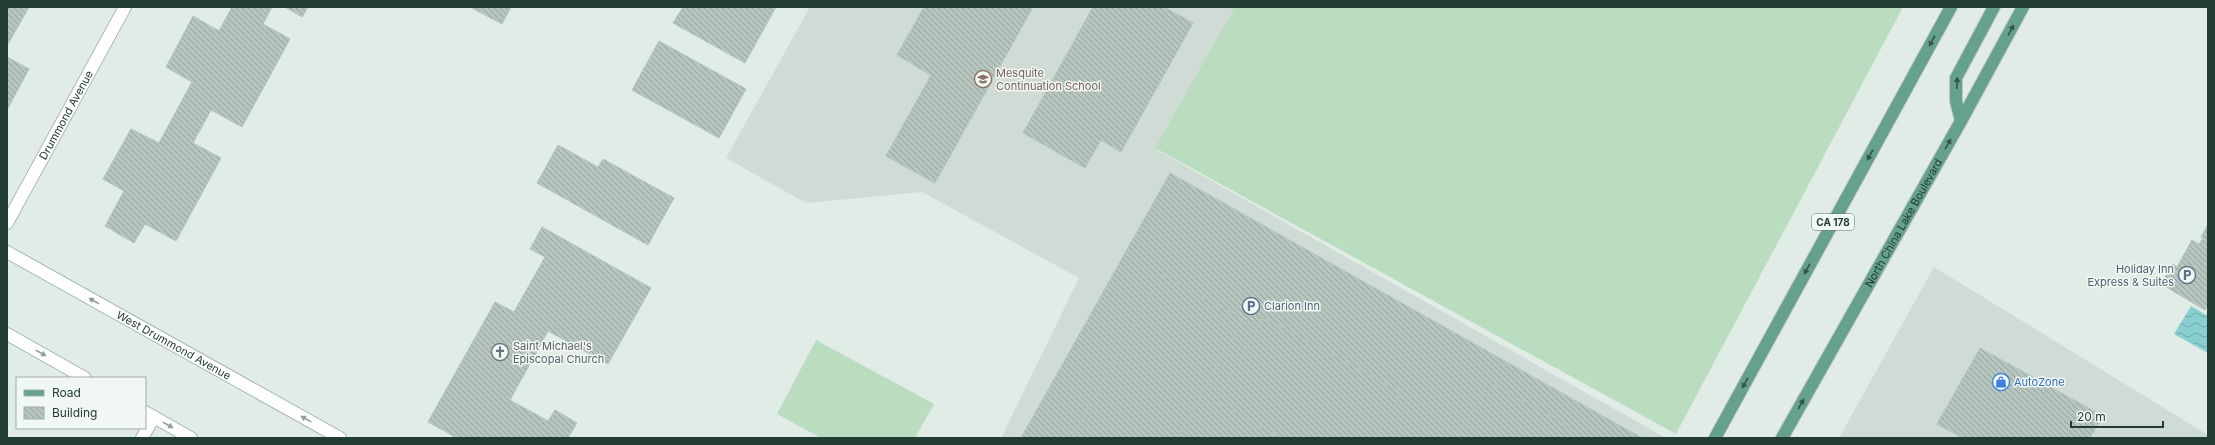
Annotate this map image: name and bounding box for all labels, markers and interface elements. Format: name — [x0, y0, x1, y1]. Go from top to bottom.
one-way arrow — [2007, 24, 2014, 36]
one-way arrow — [1929, 35, 1936, 47]
place label: Mesquite Continuation School — [996, 66, 1101, 93]
street label: Drummond Avenue — [36, 68, 96, 162]
school or university icon: Mesquite Continuation School — [973, 69, 993, 89]
one-way arrow — [1953, 77, 1960, 89]
one-way arrow — [1945, 138, 1952, 150]
one-way arrow — [1866, 149, 1873, 161]
street label: North China Lake Boulevard — [1862, 156, 1945, 290]
road number: CA 178 — [1812, 214, 1854, 230]
place label: Holiday Inn Express & Suites — [2087, 262, 2174, 289]
one-way arrow — [1804, 263, 1811, 275]
parking icon: Holiday Inn Express & Suites — [2177, 265, 2197, 285]
parking icon: Clarion Inn — [1241, 296, 1261, 316]
one-way arrow — [88, 297, 100, 304]
place label: Clarion Inn — [1264, 299, 1320, 313]
street label: West Drummond Avenue — [114, 308, 233, 383]
place label: Saint Michael's Episcopal Church — [513, 339, 604, 366]
church icon: Saint Michael's Episcopal Church — [490, 342, 510, 362]
one-way arrow — [35, 350, 47, 357]
shop icon: AutoZone — [1991, 372, 2011, 392]
place label: AutoZone — [2014, 375, 2065, 389]
legend — [16, 377, 146, 429]
one-way arrow — [1741, 377, 1748, 389]
text: Road — [52, 385, 81, 400]
one-way arrow — [1798, 398, 1805, 410]
scale bar — [2071, 403, 2163, 429]
text: Building — [52, 405, 97, 420]
text: 20 m — [2077, 409, 2106, 424]
one-way arrow — [300, 416, 311, 422]
one-way arrow — [162, 422, 174, 428]

